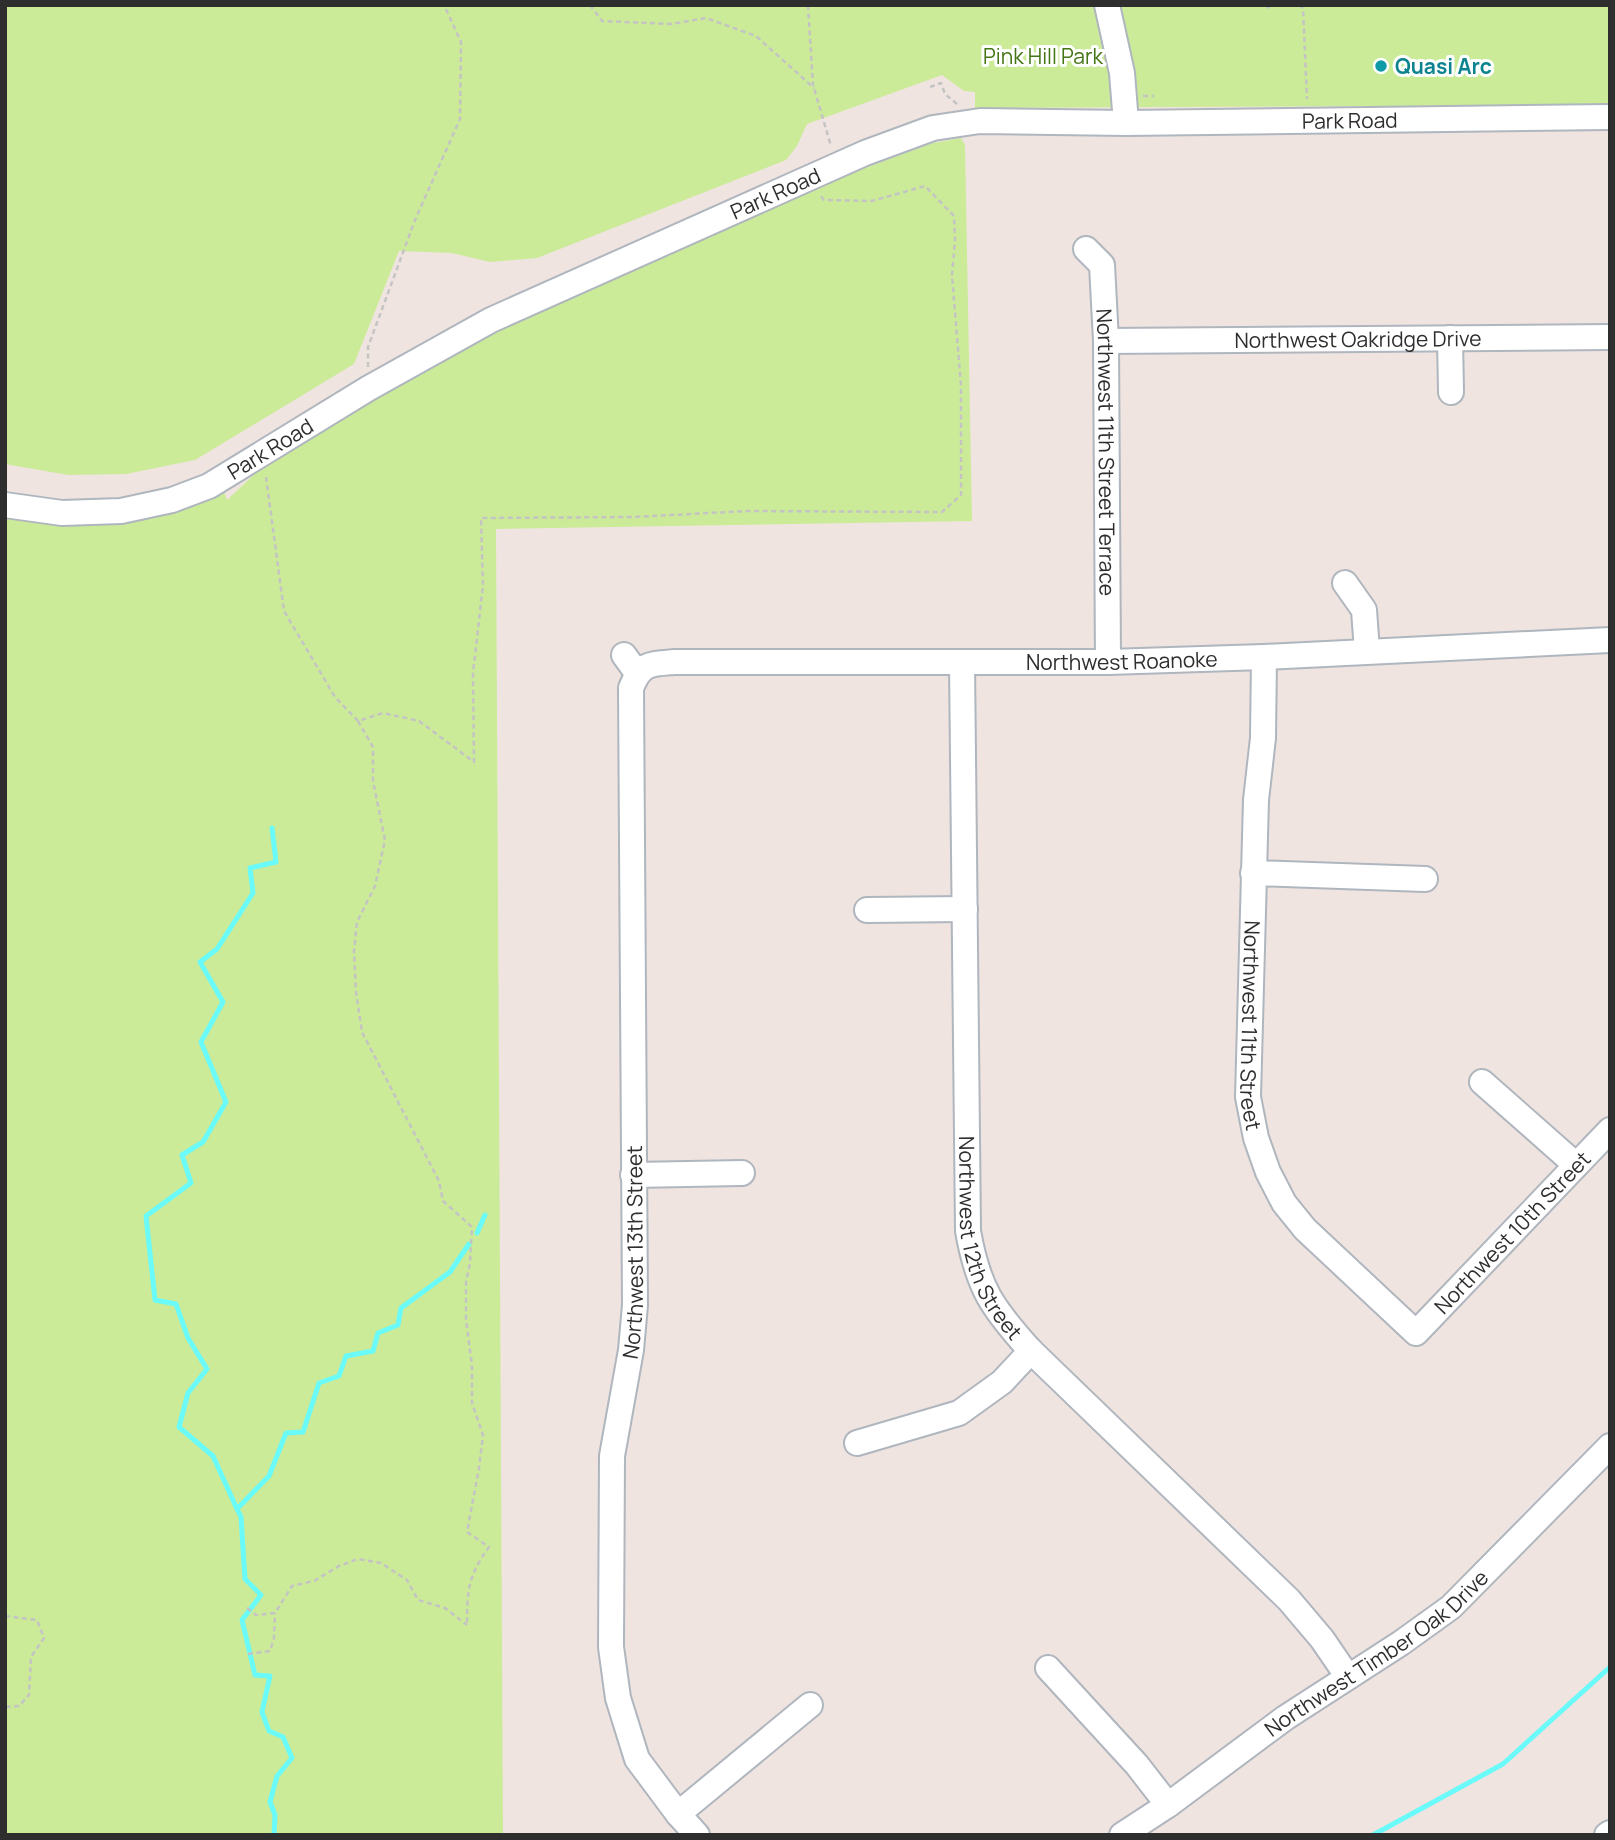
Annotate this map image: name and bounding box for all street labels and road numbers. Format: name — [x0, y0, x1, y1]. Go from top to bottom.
street label: Park Road — [1302, 106, 1398, 135]
street label: Park Road — [726, 161, 825, 225]
street label: Northwest 11th Street Terrace — [1090, 308, 1122, 596]
street label: Northwest Oakridge Drive — [1234, 324, 1482, 354]
street label: Park Road — [222, 412, 318, 486]
street label: Northwest Roanoke — [1026, 644, 1218, 676]
street label: Northwest 11th Street — [1234, 920, 1268, 1133]
street label: Northwest 12th Street — [953, 1136, 1029, 1346]
street label: Northwest 13th Street — [616, 1145, 649, 1361]
street label: Northwest 10th Street — [1428, 1145, 1597, 1320]
street label: Northwest Timber Oak Drive — [1259, 1564, 1494, 1743]

